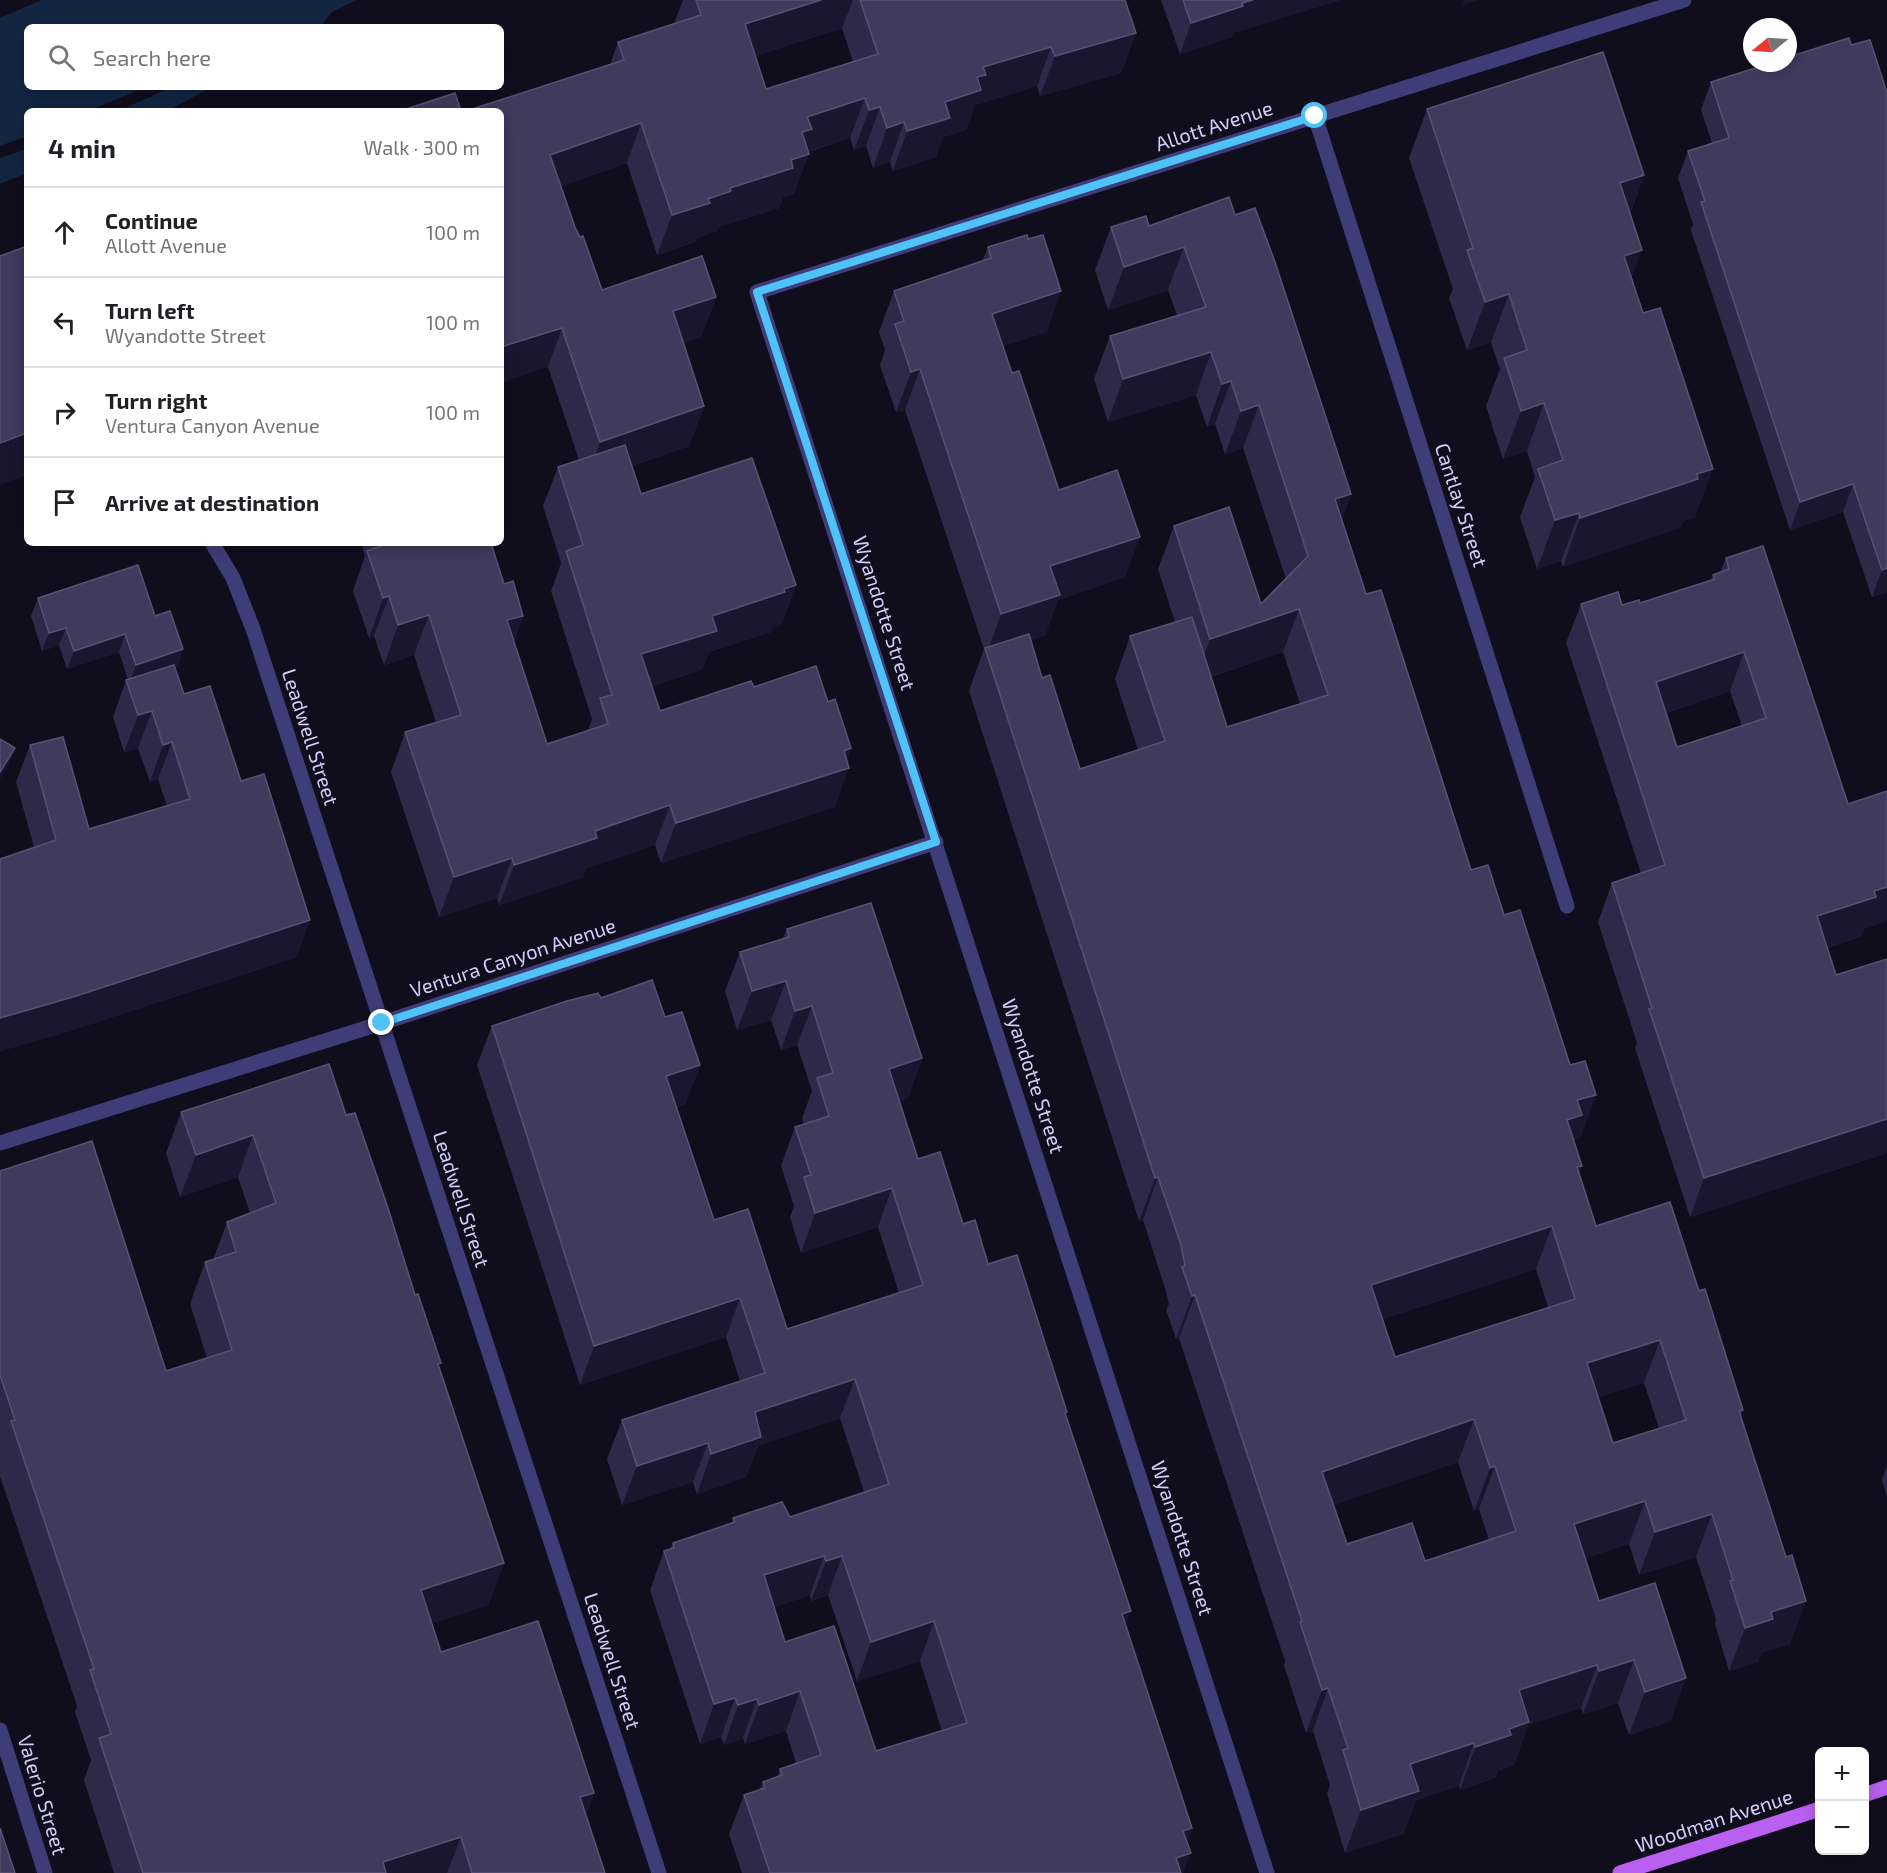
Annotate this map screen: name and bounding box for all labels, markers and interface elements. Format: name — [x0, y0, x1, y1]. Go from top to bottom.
north arrow — [1743, 18, 1797, 72]
search box — [24, 24, 504, 90]
icon: search — [45, 41, 78, 74]
text: Search here — [93, 44, 211, 70]
street label: Allott Avenue — [1152, 95, 1275, 155]
route start — [1301, 102, 1327, 128]
text: 4 min — [48, 132, 116, 163]
text: Walk · 300 m — [364, 135, 480, 159]
text: Continue — [105, 207, 198, 233]
icon: ahead — [48, 216, 81, 249]
text: 100 m — [426, 220, 480, 244]
text: Allott Avenue — [105, 233, 227, 257]
text: Turn left — [105, 297, 194, 323]
icon: left — [48, 306, 81, 339]
text: 100 m — [426, 310, 480, 334]
text: Wyandotte Street — [105, 323, 266, 347]
text: Turn right — [105, 387, 207, 413]
icon: right — [48, 396, 81, 429]
text: 100 m — [426, 400, 480, 424]
text: Ventura Canyon Avenue — [105, 413, 320, 437]
street label: Cantlay Street — [1431, 440, 1493, 570]
icon: arrive — [48, 486, 81, 519]
text: Arrive at destination — [105, 489, 319, 515]
street label: Wyandotte Street — [849, 532, 921, 693]
street label: Leadwell Street — [278, 665, 344, 808]
street label: Ventura Canyon Avenue — [407, 912, 618, 1002]
street label: Wyandotte Street — [998, 995, 1070, 1156]
route end — [368, 1009, 394, 1035]
street label: Leadwell Street — [429, 1127, 495, 1270]
street label: Wyandotte Street — [1147, 1457, 1219, 1618]
street label: Leadwell Street — [580, 1589, 646, 1732]
street label: Valerio Street — [13, 1732, 73, 1858]
map controls — [1815, 1747, 1869, 1855]
button: + — [1815, 1747, 1869, 1801]
street label: Woodman Avenue — [1632, 1783, 1795, 1857]
button: − — [1815, 1801, 1869, 1855]

